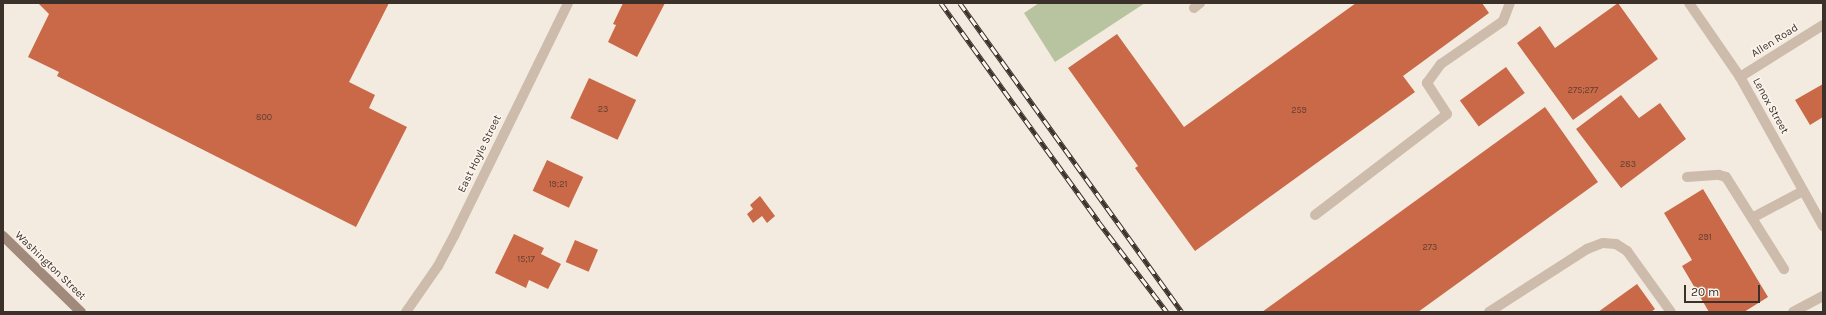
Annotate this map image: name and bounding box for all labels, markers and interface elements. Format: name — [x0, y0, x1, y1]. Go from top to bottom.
street label: Allen Road — [1749, 21, 1801, 61]
street label: Lenox Street — [1749, 76, 1791, 136]
house number: 275;277 — [1568, 85, 1598, 95]
house number: 23 — [598, 104, 608, 114]
house number: 259 — [1291, 105, 1307, 115]
house number: 800 — [256, 112, 272, 122]
street label: East Hoyle Street — [455, 113, 505, 195]
house number: 283 — [1620, 159, 1636, 169]
house number: 19;21 — [549, 179, 567, 189]
street label: Washington Street — [12, 229, 88, 303]
house number: 291 — [1698, 232, 1712, 242]
house number: 273 — [1423, 242, 1437, 252]
house number: 15;17 — [517, 254, 535, 264]
scale bar — [1686, 277, 1762, 303]
text: 20 m — [1691, 285, 1719, 299]

